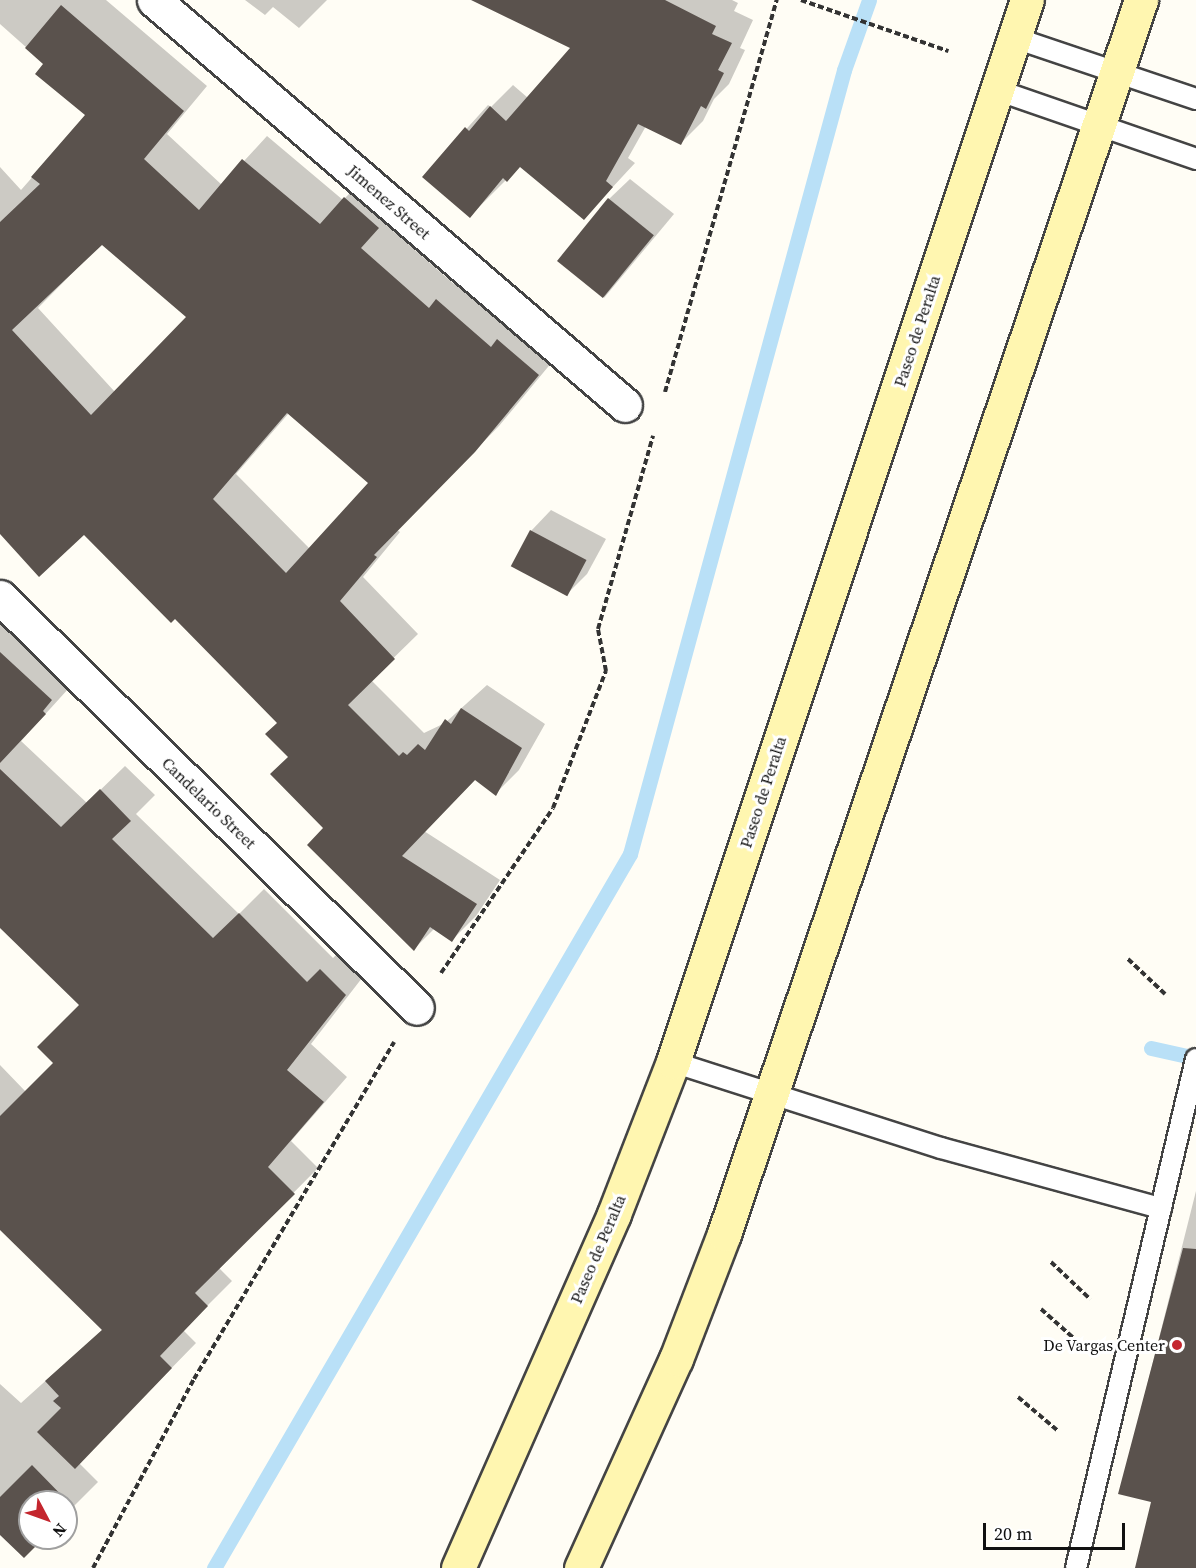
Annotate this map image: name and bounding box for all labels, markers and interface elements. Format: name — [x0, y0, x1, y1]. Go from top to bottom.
street label: Jimenez Street — [344, 161, 434, 243]
street label: Paseo de Peralta — [890, 273, 944, 389]
street label: Paseo de Peralta — [736, 734, 790, 850]
street label: Candelario Street — [158, 753, 260, 853]
street label: Paseo de Peralta — [566, 1192, 630, 1306]
place label: De Vargas Center — [1043, 1335, 1165, 1355]
marker: De Vargas Center — [1170, 1338, 1184, 1352]
north arrow — [18, 1490, 78, 1550]
scale bar — [986, 1511, 1128, 1549]
text: N — [48, 1519, 72, 1542]
text: 20 m — [994, 1521, 1032, 1546]

